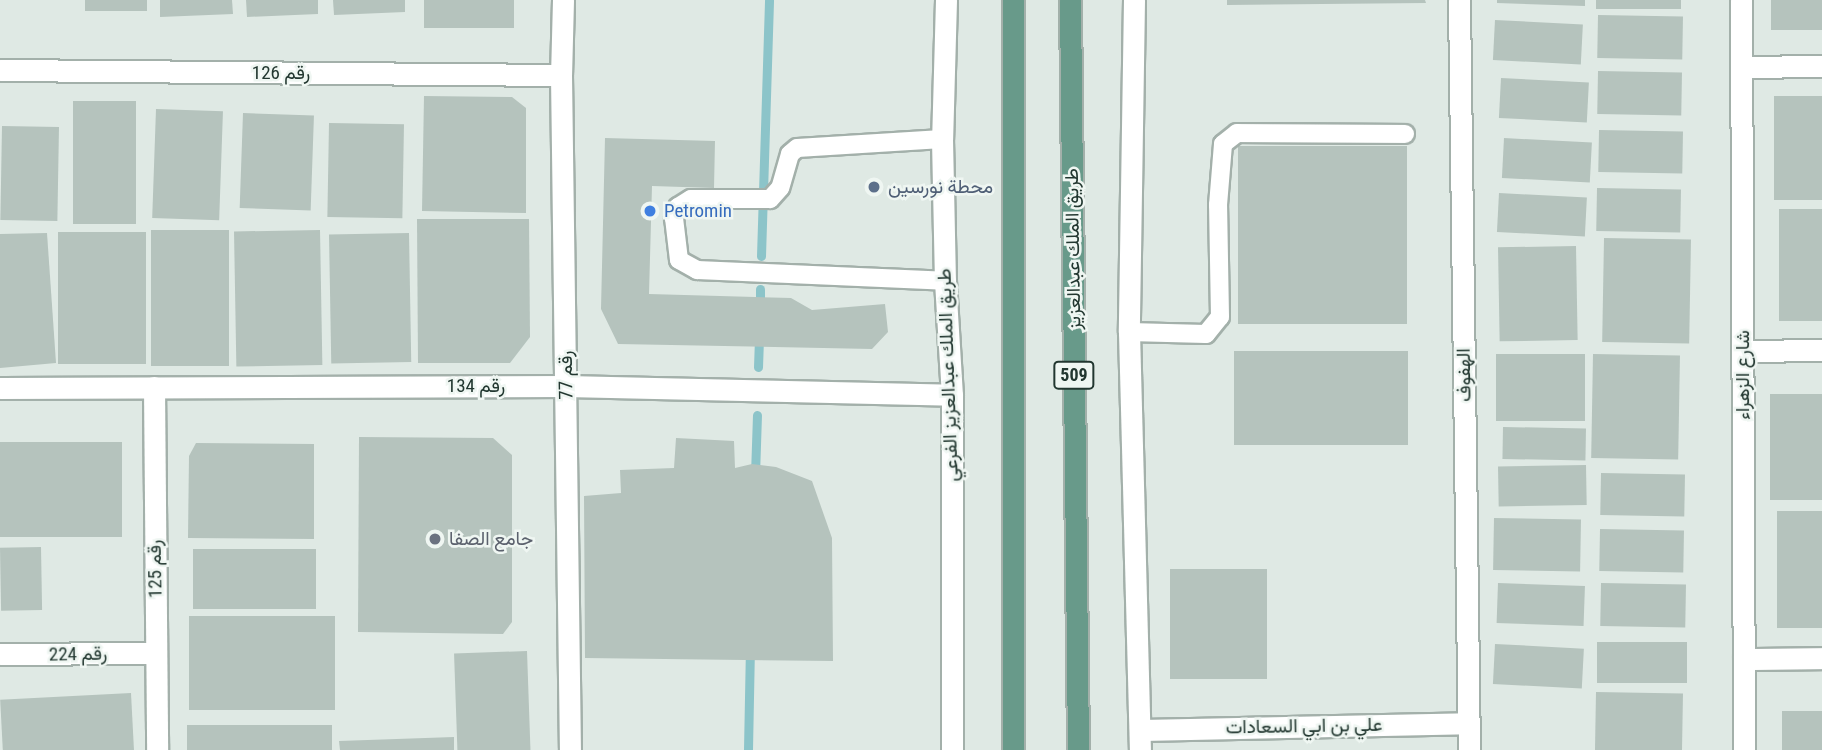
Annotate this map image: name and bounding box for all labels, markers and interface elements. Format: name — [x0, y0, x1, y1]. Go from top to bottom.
street label: رقم 126 — [252, 62, 310, 84]
street label: طريق الملك عبدالعزيز — [1060, 168, 1086, 330]
place label: محطة نورسين — [888, 176, 993, 198]
marker: محطة نورسين — [866, 179, 882, 195]
place label: Petromin — [664, 200, 732, 222]
marker: Petromin — [642, 203, 658, 219]
street label: طريق الملك عبدالعزيز الفرعي — [933, 268, 963, 482]
street label: شارع الزهراء — [1732, 330, 1754, 420]
street label: الهفوف — [1452, 348, 1476, 402]
street label: رقم 77 — [554, 350, 578, 400]
road number: 509 — [1053, 360, 1095, 390]
street label: رقم 134 — [447, 375, 505, 397]
place label: جامع الصفا — [449, 528, 533, 550]
marker: جامع الصفا — [427, 531, 443, 547]
street label: رقم 125 — [143, 540, 167, 598]
street label: رقم 224 — [49, 642, 107, 666]
street label: علي بن ابي السعادات — [1225, 713, 1383, 739]

